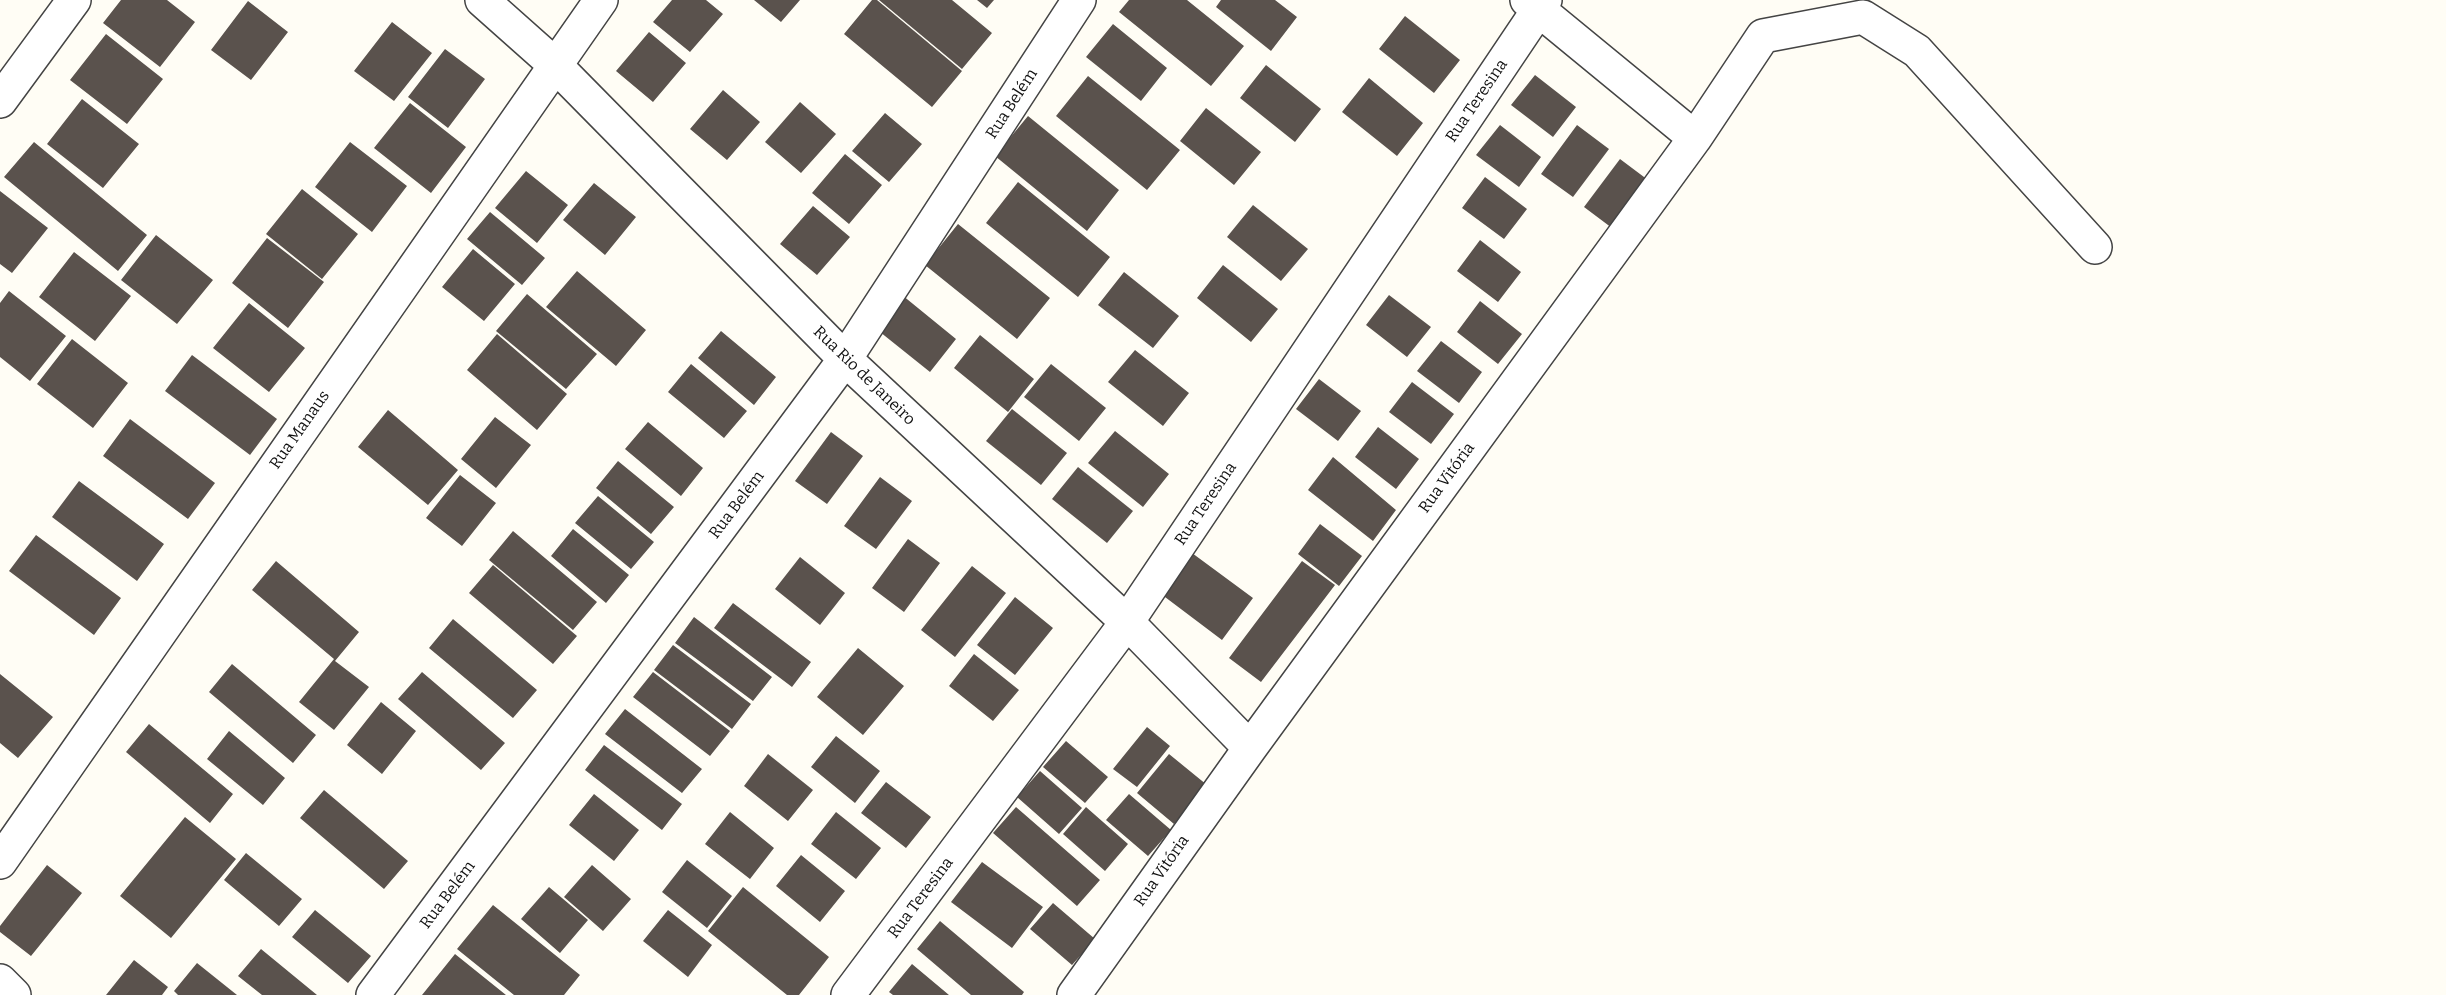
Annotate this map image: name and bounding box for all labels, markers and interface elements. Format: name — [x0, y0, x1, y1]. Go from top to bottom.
street label: Rua Teresina — [1442, 56, 1512, 146]
street label: Rua Belém — [982, 65, 1042, 143]
street label: Rua Rio de Janeiro — [809, 322, 919, 430]
street label: Rua Manaus — [266, 387, 334, 473]
street label: Rua Vitória — [1415, 439, 1479, 517]
street label: Rua Teresina — [1171, 459, 1241, 549]
street label: Rua Belém — [705, 467, 769, 543]
street label: Rua Vitória — [1131, 832, 1193, 910]
street label: Rua Teresina — [884, 854, 958, 942]
street label: Rua Belém — [416, 857, 480, 933]

